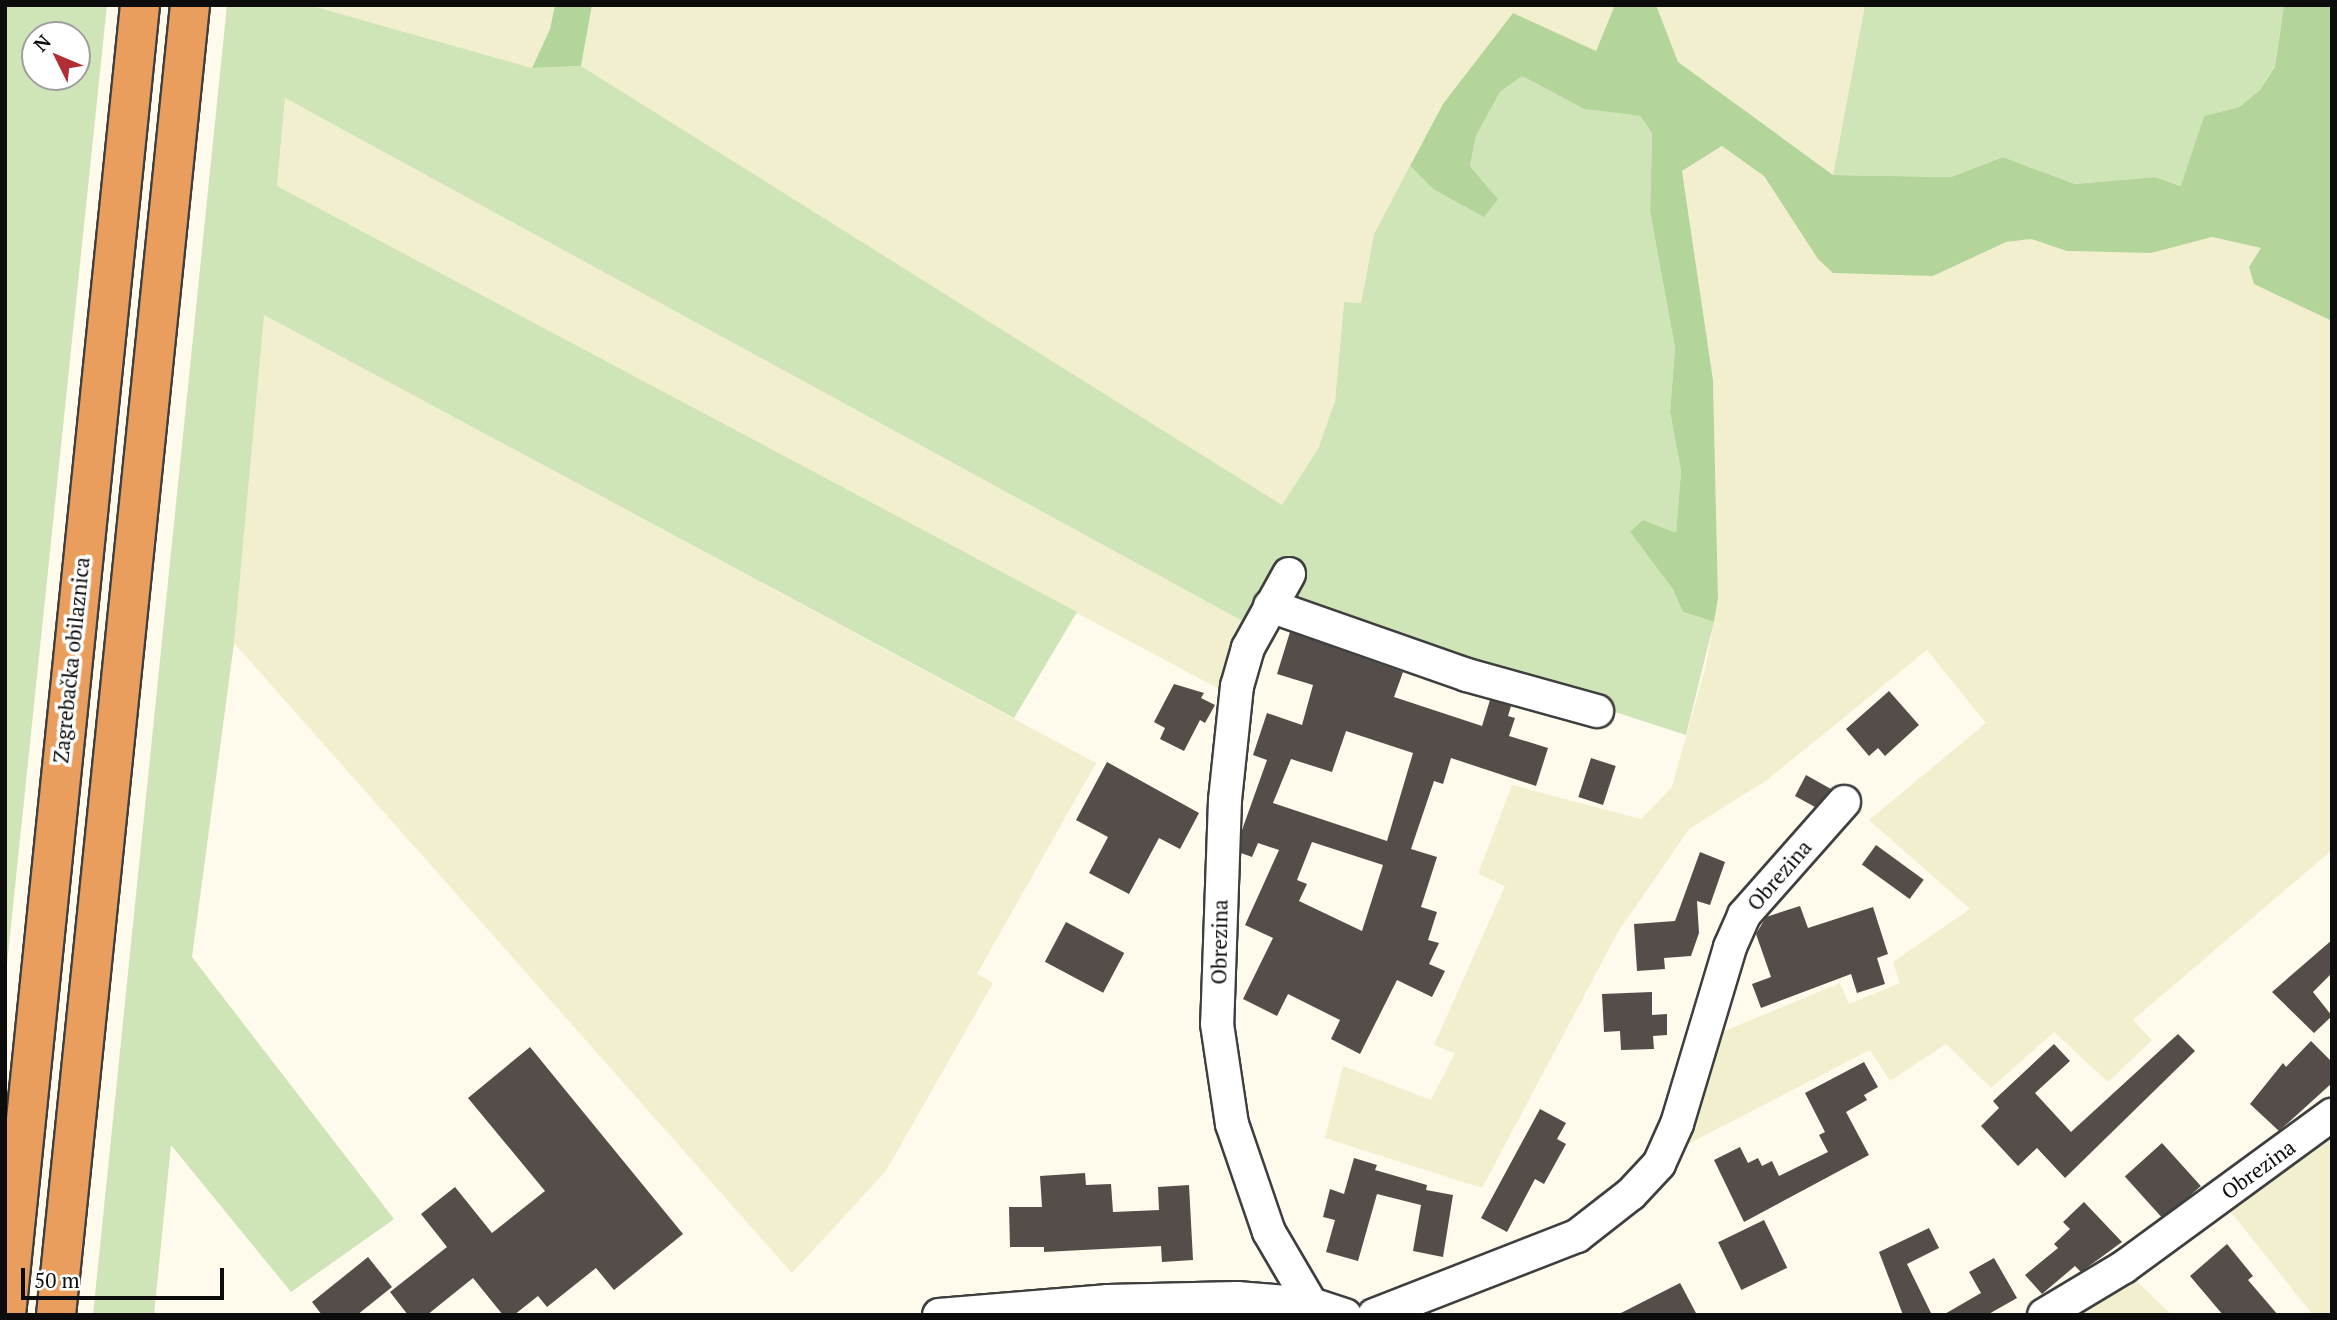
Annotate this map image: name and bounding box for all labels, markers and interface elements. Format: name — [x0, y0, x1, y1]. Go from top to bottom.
north arrow — [21, 21, 91, 91]
text: N — [28, 29, 56, 56]
street label: Zagrebačka obilaznica — [48, 556, 94, 764]
street label: Obrezina — [1742, 835, 1816, 915]
street label: Obrezina — [1206, 899, 1232, 985]
street label: Obrezina — [2216, 1134, 2300, 1204]
scale bar — [24, 1254, 228, 1298]
text: 50 m — [34, 1266, 80, 1294]

